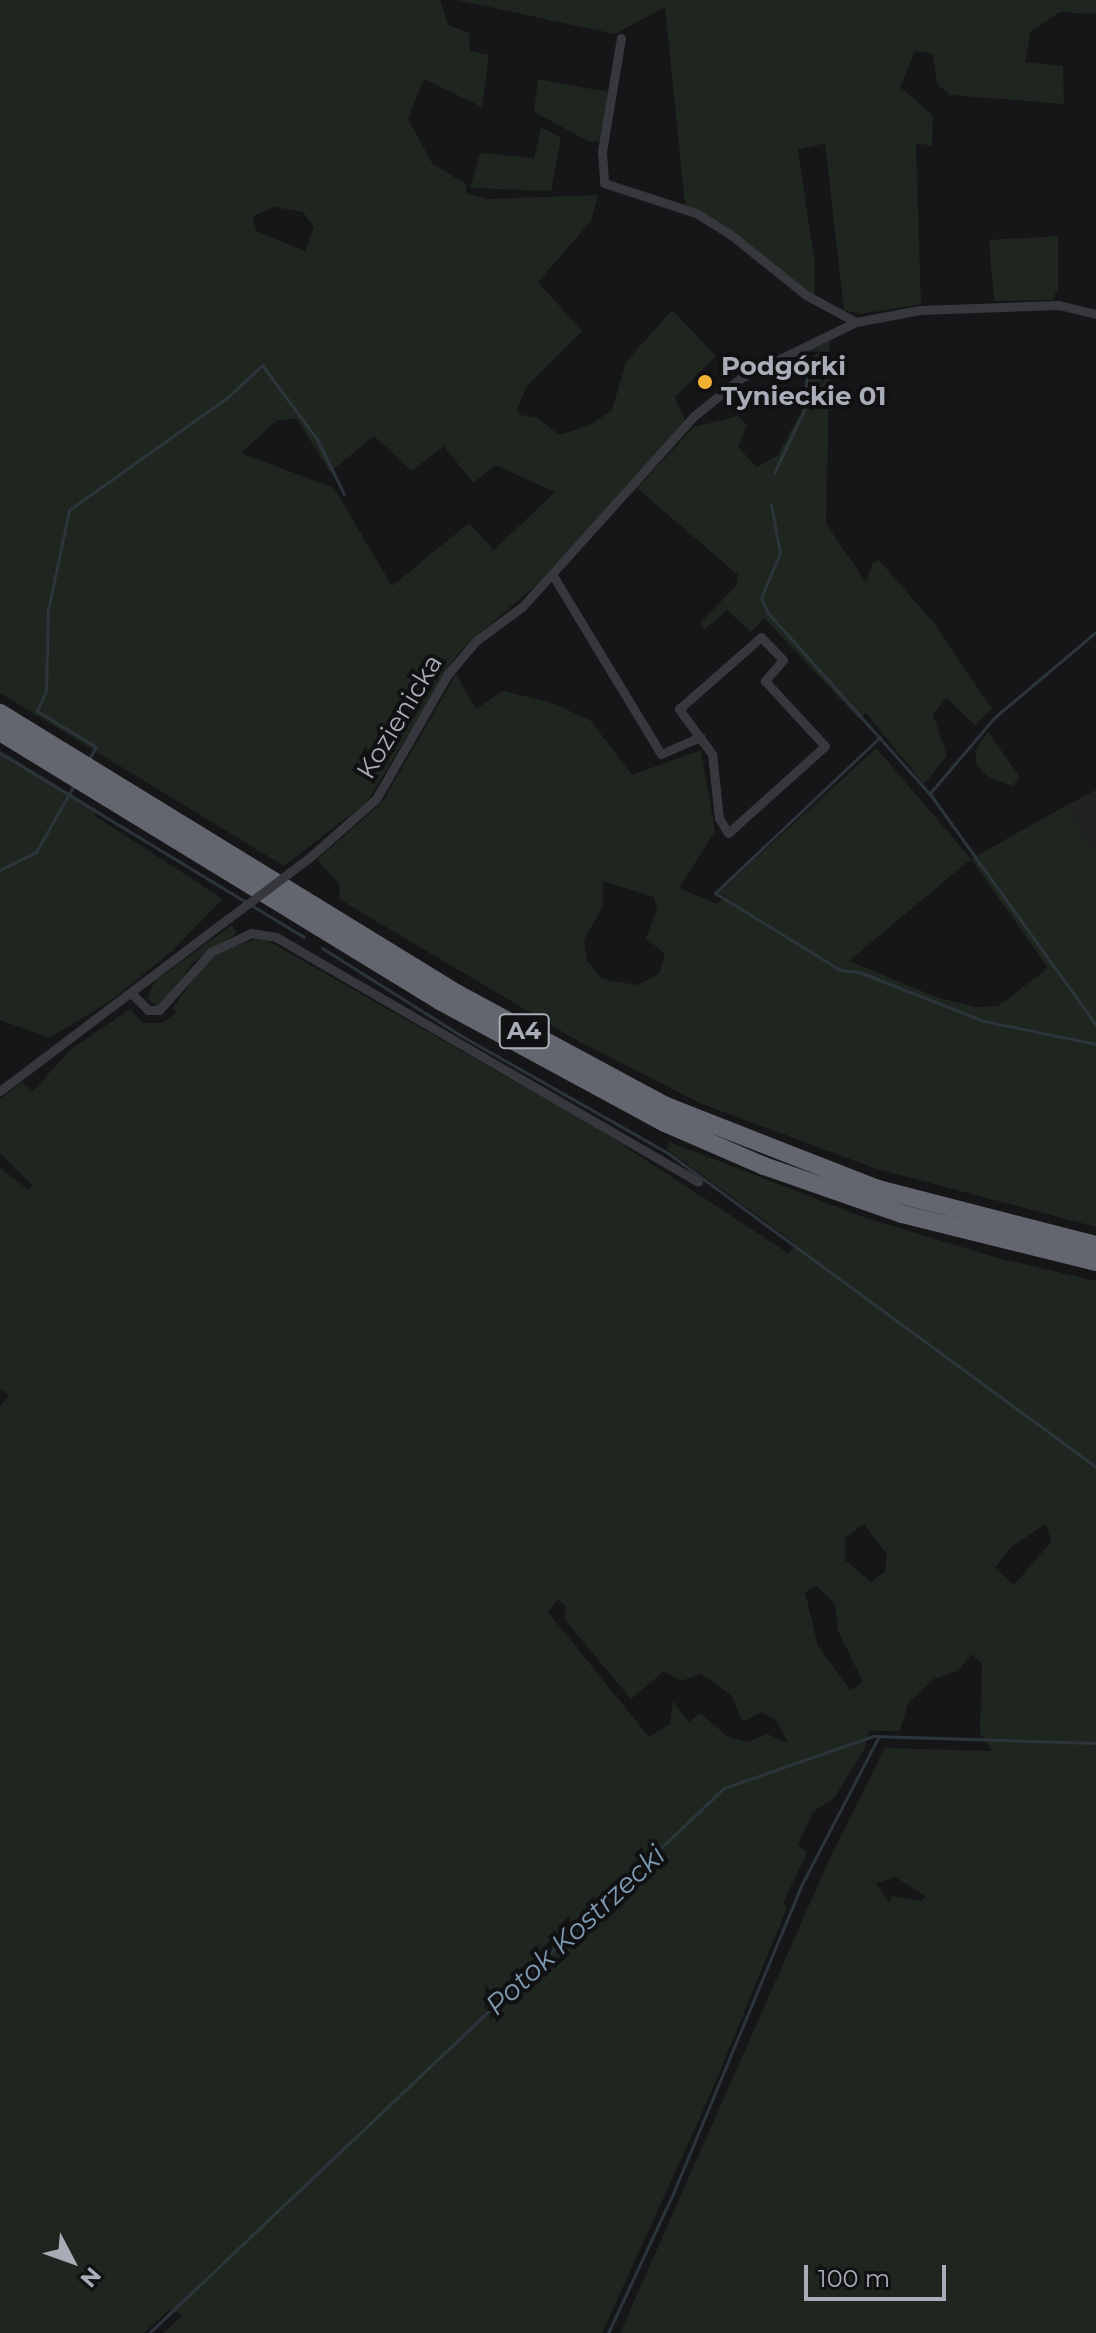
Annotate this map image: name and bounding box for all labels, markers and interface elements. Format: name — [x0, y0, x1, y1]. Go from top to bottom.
place label: Podgórki Tynieckie 01 — [721, 351, 886, 412]
marker: Podgórki Tynieckie 01 — [696, 373, 714, 391]
street label: Kozienicka — [351, 649, 449, 785]
road number: A4 — [498, 1011, 550, 1051]
water label: Potok Kostrzecki — [478, 1838, 672, 2022]
north arrow — [32, 2221, 112, 2301]
scale bar — [808, 2249, 950, 2299]
text: N — [74, 2262, 107, 2293]
text: 100 m — [818, 2264, 890, 2293]

